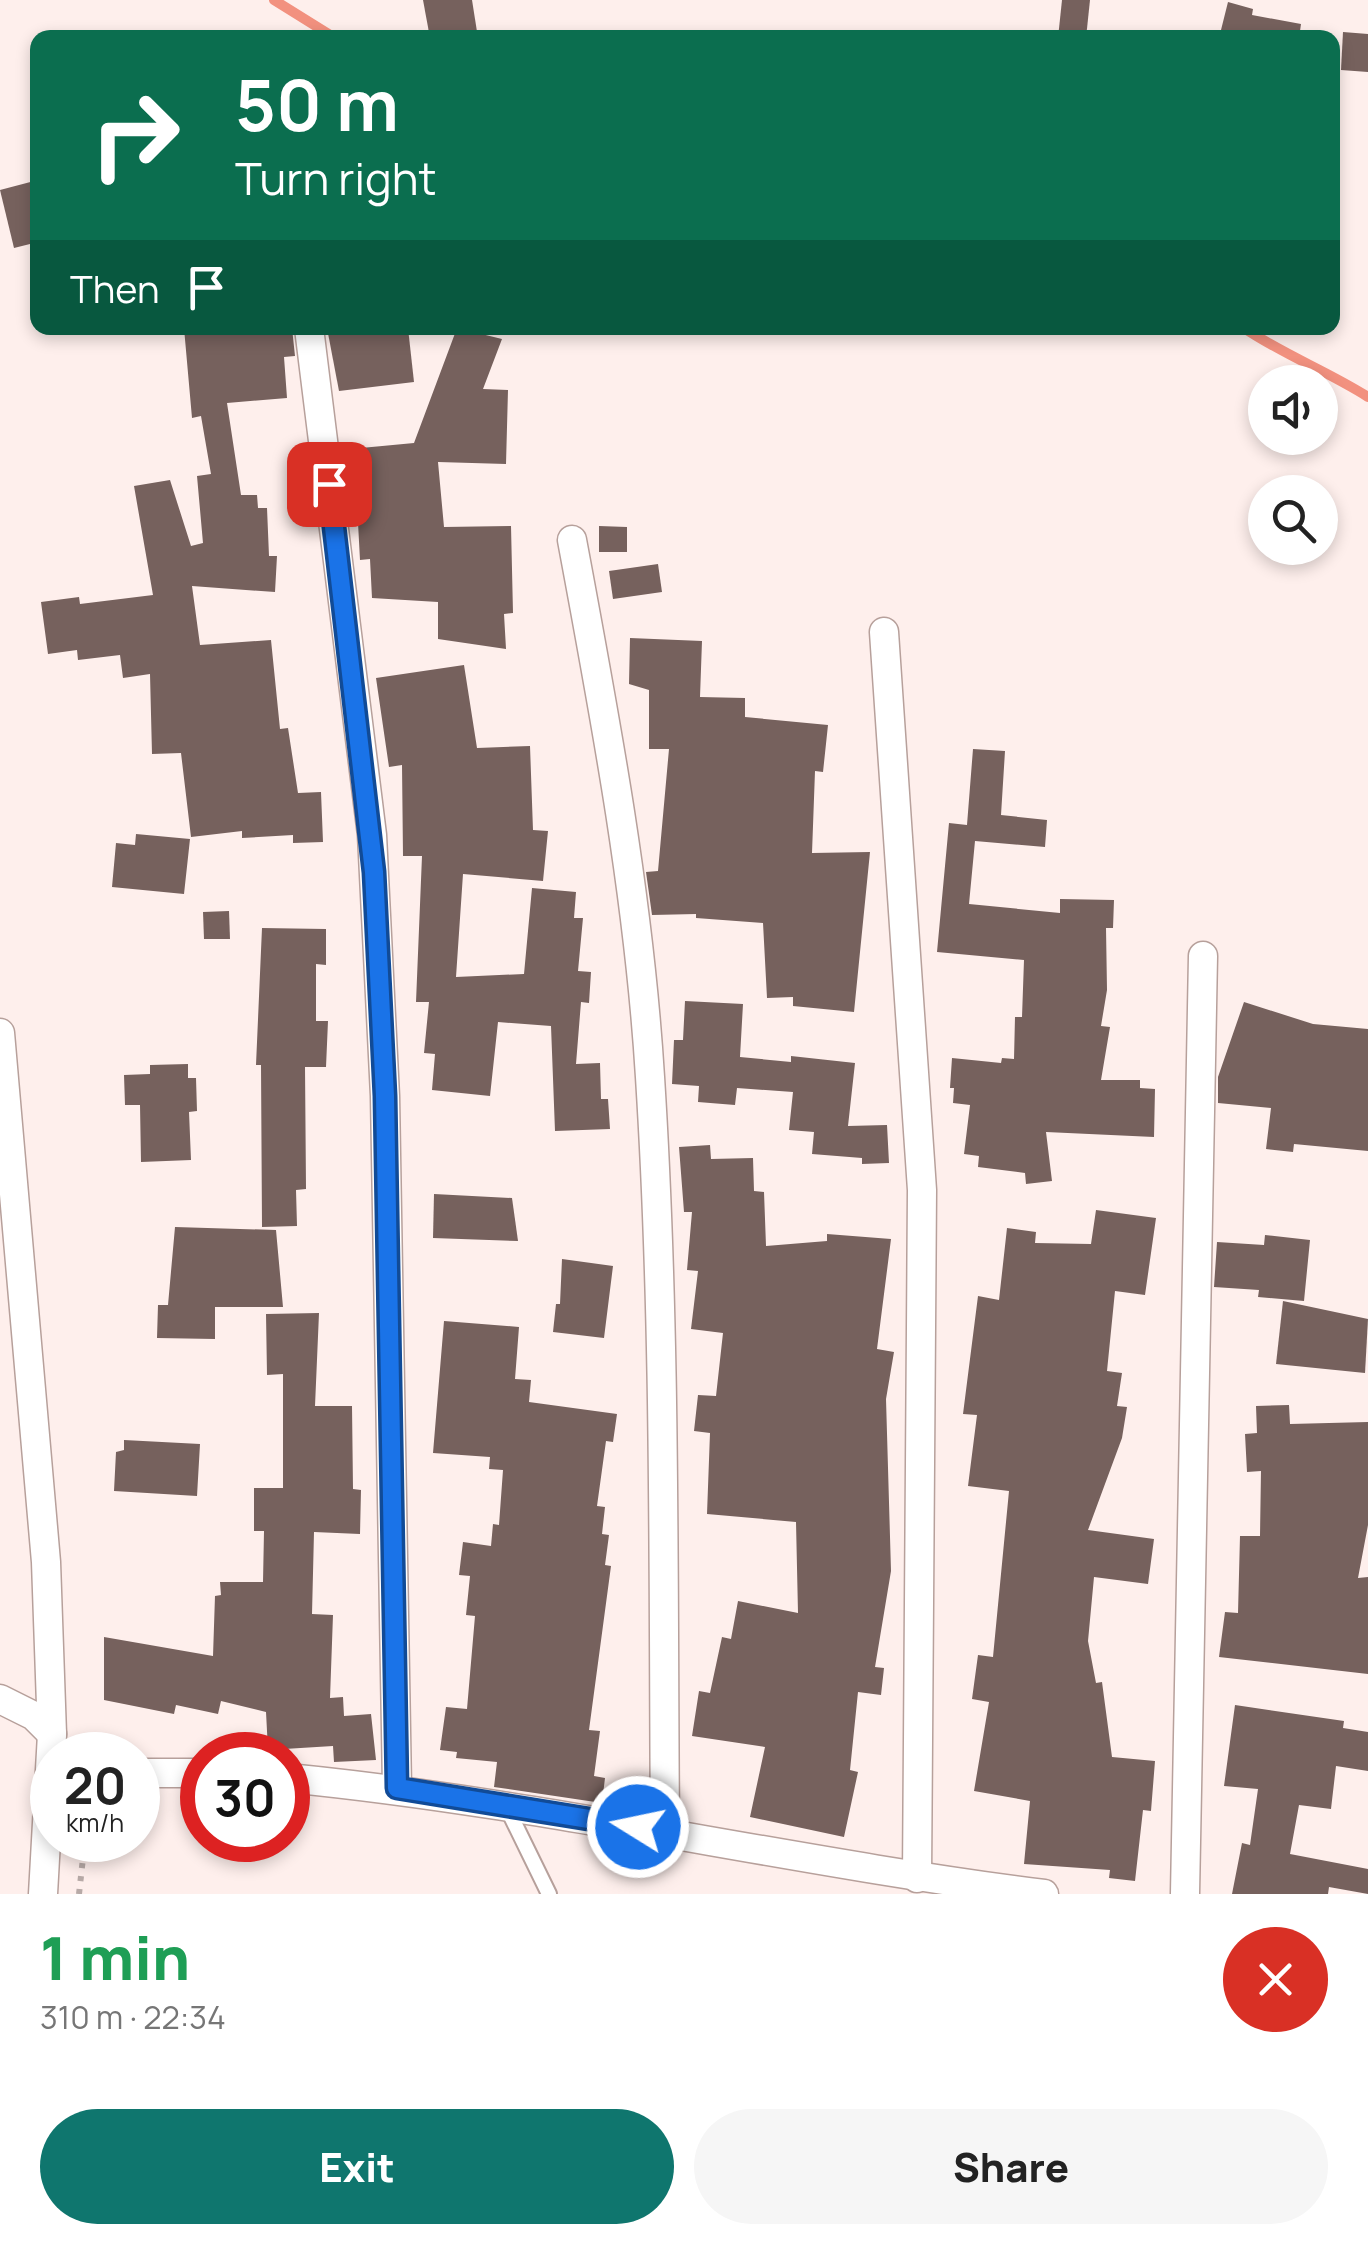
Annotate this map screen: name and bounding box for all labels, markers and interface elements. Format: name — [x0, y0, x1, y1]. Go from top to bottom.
text: 50 m — [235, 56, 399, 152]
icon: right — [70, 70, 200, 200]
text: Turn right — [235, 147, 436, 209]
icon: arrive — [179, 260, 234, 315]
text: Then — [70, 262, 159, 314]
map controls — [1248, 365, 1338, 565]
button: sound — [1248, 365, 1338, 455]
pin — [287, 442, 372, 527]
icon: arrive — [302, 457, 357, 512]
button: search — [1248, 475, 1338, 565]
speed limit sign: 30 — [180, 1732, 310, 1862]
text: 20 — [64, 1751, 126, 1819]
position arrow — [586, 1775, 690, 1879]
text: km/h — [66, 1805, 124, 1840]
text: 1 min — [40, 1916, 190, 1998]
button: close — [1223, 1927, 1328, 2032]
text: 310 m · 22:34 — [40, 1995, 226, 2039]
button: Exit — [40, 2109, 674, 2224]
button: Share — [694, 2109, 1328, 2224]

